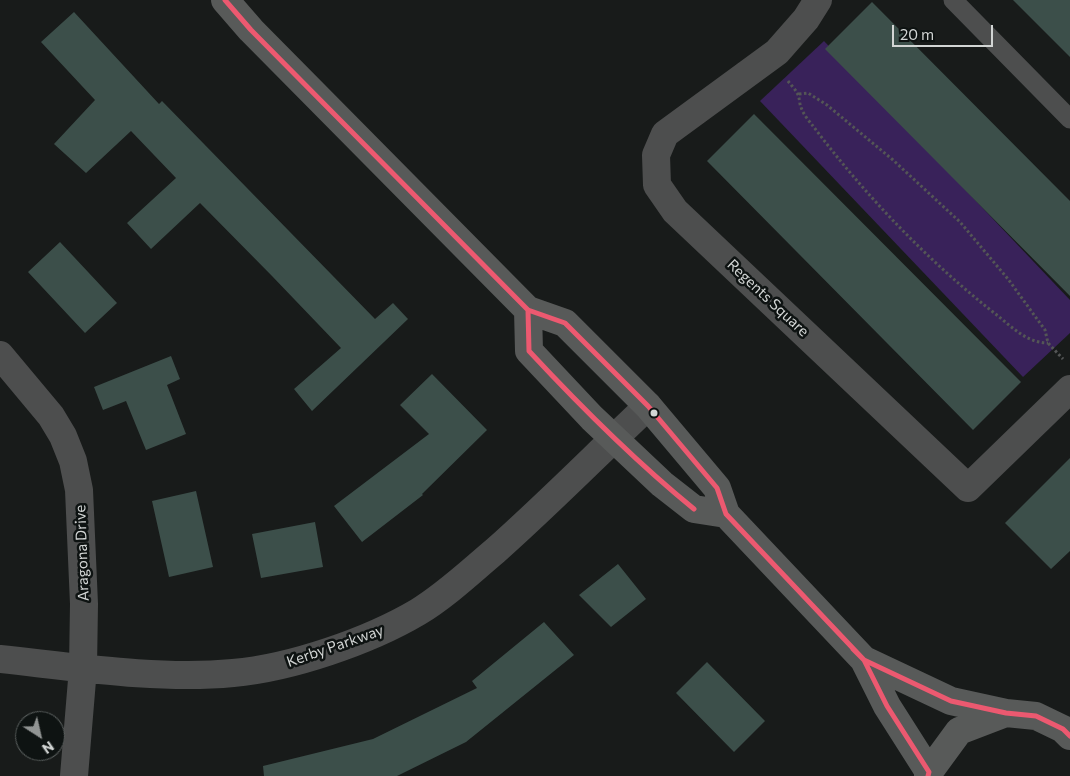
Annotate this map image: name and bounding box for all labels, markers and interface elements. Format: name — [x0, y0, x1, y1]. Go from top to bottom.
scale bar — [895, 15, 996, 47]
text: 20 m — [900, 25, 934, 43]
street label: Regents Square — [723, 256, 813, 340]
unlabelled marker — [649, 408, 659, 418]
street label: Aragona Drive — [71, 504, 93, 602]
street label: Kerby Parkway — [284, 621, 386, 671]
north arrow — [15, 711, 65, 761]
text: N — [39, 738, 57, 758]

